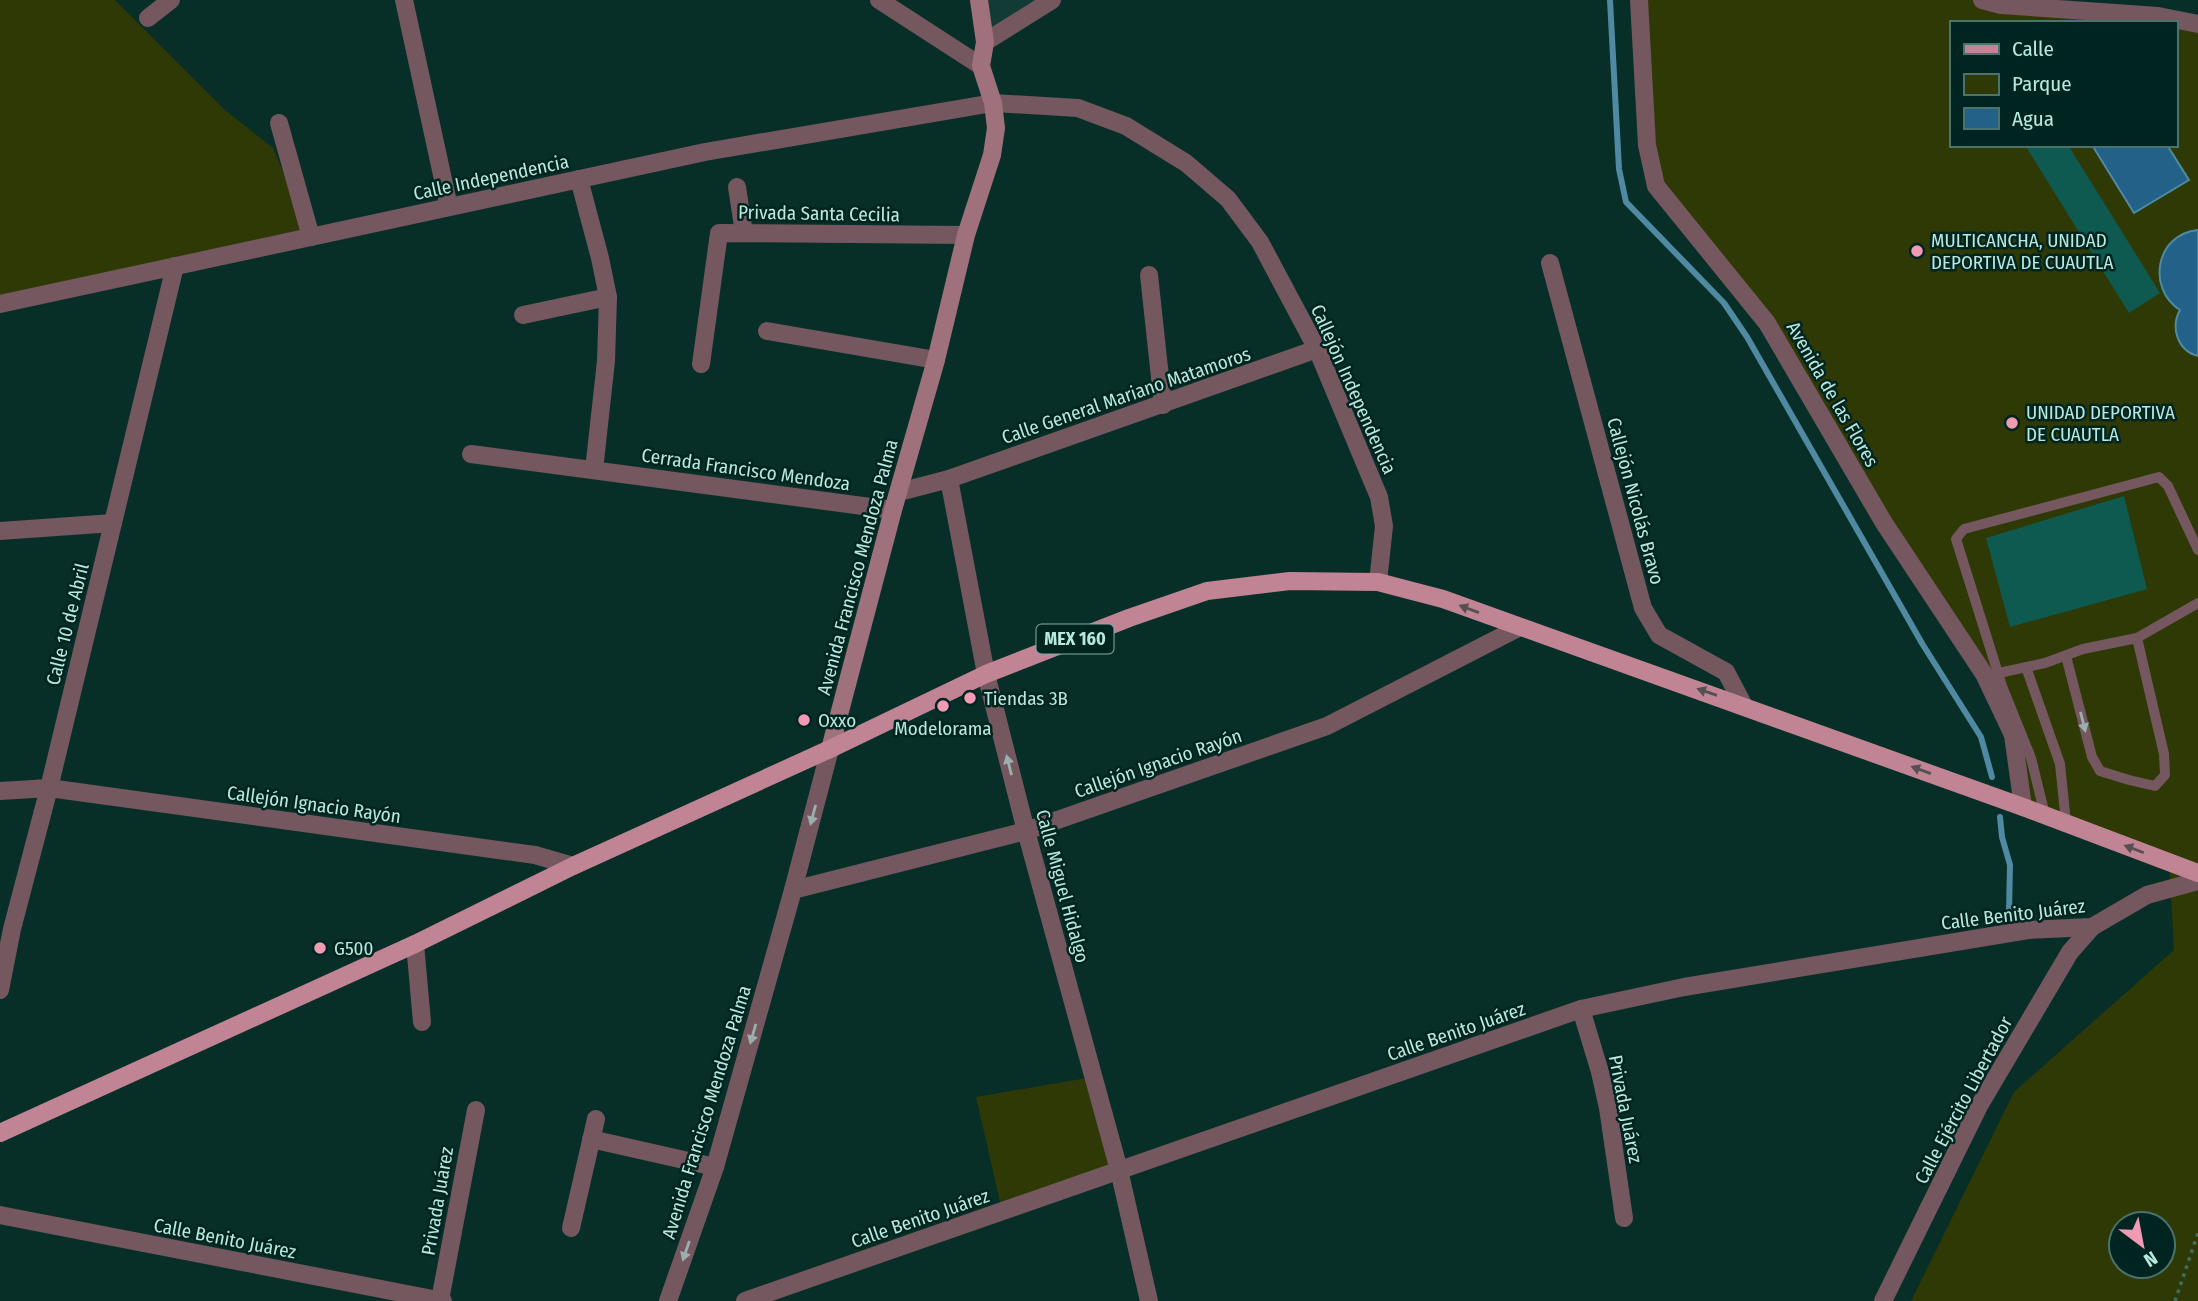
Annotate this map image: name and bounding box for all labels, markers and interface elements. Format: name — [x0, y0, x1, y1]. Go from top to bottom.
legend — [1950, 21, 2177, 147]
text: Calle — [2012, 36, 2054, 62]
text: Parque — [2012, 71, 2072, 97]
text: Agua — [2012, 106, 2054, 132]
street label: Calle Independencia — [411, 150, 571, 205]
street label: Privada Santa Cecilia — [738, 201, 900, 226]
place label: MULTICANCHA, UNIDAD DEPORTIVA DE CUAUTLA — [1931, 229, 2113, 274]
marker: MULTICANCHA, UNIDAD DEPORTIVA DE CUAUTLA — [1909, 243, 1925, 259]
street label: Callejón Independencia — [1306, 301, 1401, 477]
street label: Avenida de las Flores — [1782, 318, 1883, 471]
street label: Calle General Mariano Matamoros — [999, 342, 1254, 449]
place label: UNIDAD DEPORTIVA DE CUAUTLA — [2026, 401, 2175, 446]
street label: Callejón Nicolás Bravo — [1602, 415, 1669, 587]
marker: UNIDAD DEPORTIVA DE CUAUTLA — [2004, 415, 2020, 431]
street label: Avenida Francisco Mendoza Palma — [812, 437, 903, 698]
street label: Cerrada Francisco Mendoza — [640, 443, 852, 496]
street label: Calle 10 de Abril — [41, 561, 94, 687]
one-way arrow — [1459, 603, 1480, 614]
road number: MEX 160 — [1036, 624, 1114, 654]
place label: Tiendas 3B — [984, 687, 1068, 710]
one-way arrow — [1696, 687, 1717, 698]
marker: Tiendas 3B — [962, 690, 978, 706]
marker: Modelorama — [935, 698, 951, 714]
place label: Oxxo — [818, 709, 856, 732]
one-way arrow — [2078, 711, 2089, 733]
marker: Oxxo — [796, 712, 812, 728]
place label: Modelorama — [894, 717, 992, 740]
street label: Callejón Ignacio Rayón — [1072, 724, 1245, 803]
one-way arrow — [1003, 754, 1014, 776]
one-way arrow — [1910, 764, 1931, 775]
street label: Callejón Ignacio Rayón — [225, 781, 402, 828]
one-way arrow — [807, 804, 818, 826]
street label: Calle Miguel Hidalgo — [1031, 807, 1094, 965]
one-way arrow — [2124, 843, 2145, 854]
street label: Calle Benito Juárez — [1940, 894, 2087, 935]
place label: G500 — [334, 937, 373, 960]
marker: G500 — [312, 940, 328, 956]
street label: Avenida Francisco Mendoza Palma — [657, 983, 756, 1242]
street label: Calle Benito Juárez — [1384, 997, 1529, 1066]
street label: Calle Ejército Libertador — [1910, 1012, 2018, 1188]
one-way arrow — [747, 1024, 757, 1045]
street label: Privada Juárez — [1604, 1053, 1647, 1166]
street label: Privada Juárez — [417, 1145, 458, 1257]
street label: Calle Benito Juárez — [848, 1184, 993, 1253]
north arrow — [2107, 1210, 2177, 1280]
street label: Calle Benito Juárez — [152, 1213, 299, 1264]
one-way arrow — [680, 1241, 691, 1262]
text: N — [2140, 1246, 2162, 1272]

